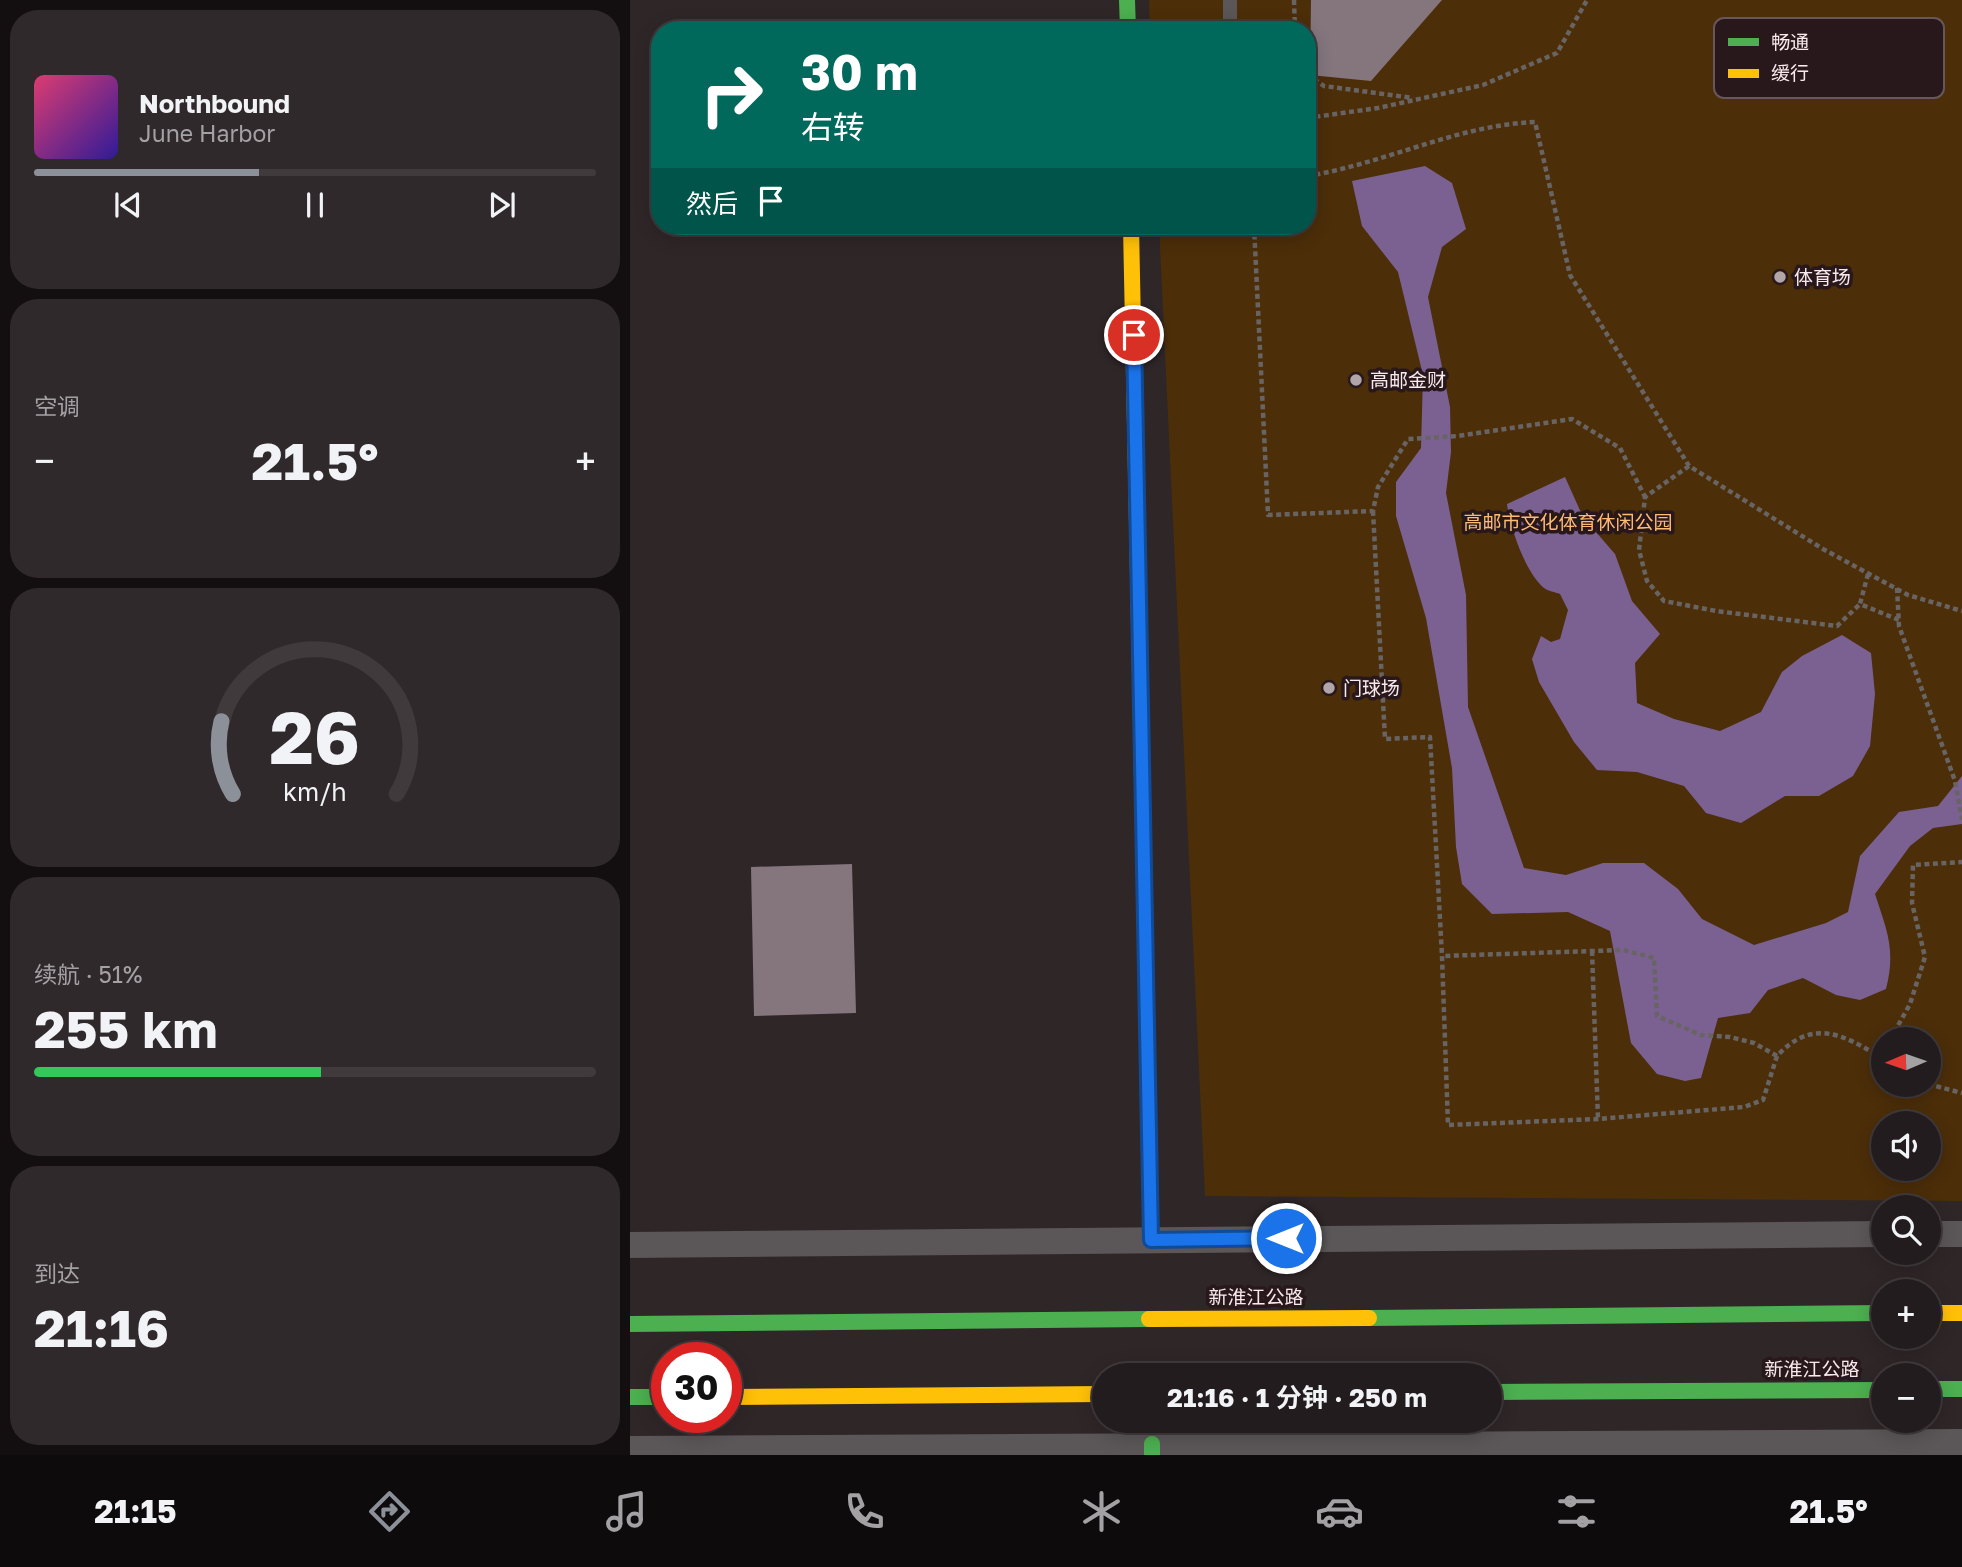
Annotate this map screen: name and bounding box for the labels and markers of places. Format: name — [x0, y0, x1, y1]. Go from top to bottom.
place label: 体育场 — [1794, 265, 1851, 288]
marker: 体育场 — [1772, 269, 1788, 285]
pin — [1104, 305, 1164, 365]
place label: 高邮金财 — [1370, 368, 1446, 391]
marker: 高邮金财 — [1348, 372, 1364, 388]
place label: 门球场 — [1343, 676, 1400, 699]
marker: 门球场 — [1321, 680, 1337, 696]

